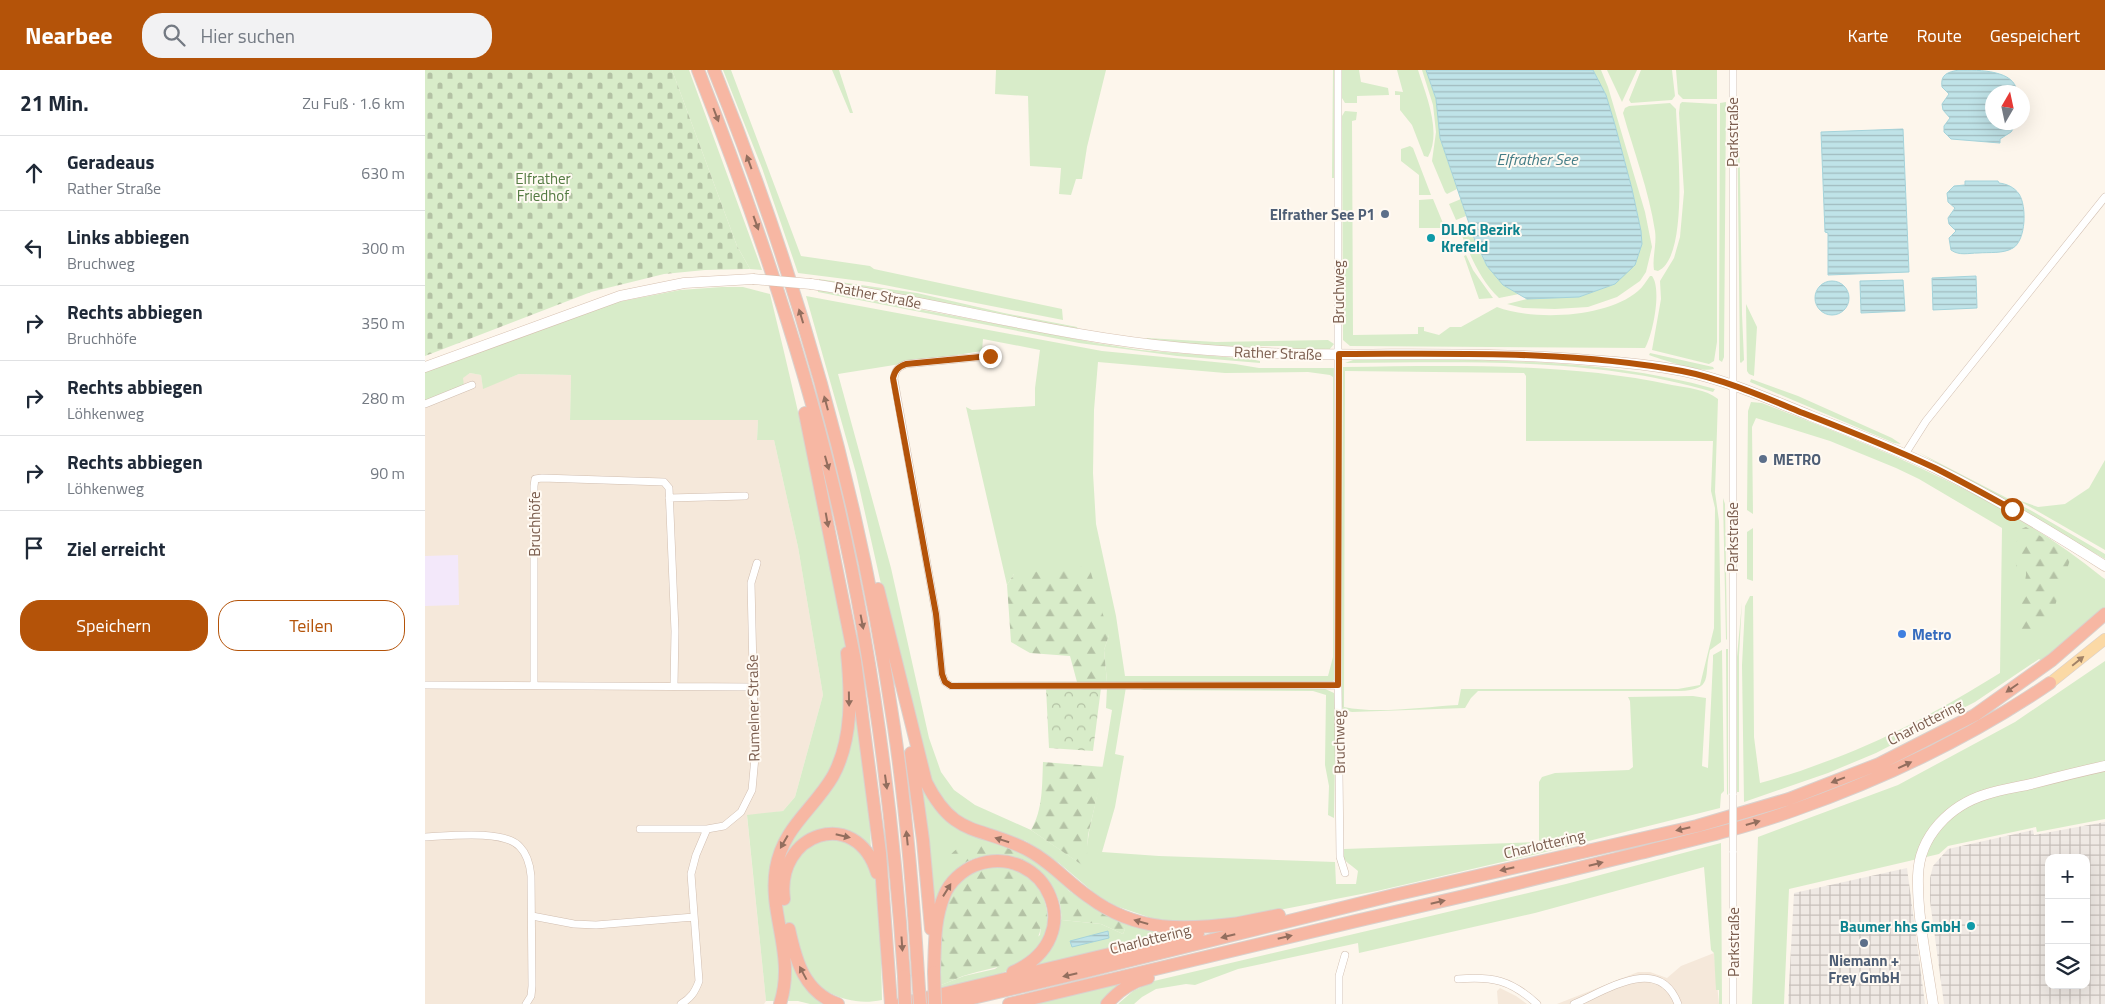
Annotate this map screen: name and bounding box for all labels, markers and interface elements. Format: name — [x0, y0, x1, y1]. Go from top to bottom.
search box — [142, 13, 492, 58]
text: Nearbee — [25, 17, 112, 53]
icon: search — [160, 21, 188, 49]
text: Hier suchen — [200, 21, 295, 50]
text: Karte — [1847, 22, 1888, 49]
text: Route — [1916, 22, 1962, 49]
text: Gespeichert — [1990, 22, 2080, 49]
north arrow — [1985, 85, 2030, 130]
text: 21 Min. — [20, 87, 89, 119]
text: Zu Fuß · 1.6 km — [302, 91, 405, 115]
street label: Parkstraße — [1721, 97, 1744, 167]
one-way arrow — [712, 108, 720, 123]
text: Geradeaus — [67, 147, 154, 176]
water label: Elfrather See — [1496, 147, 1579, 171]
one-way arrow — [745, 154, 752, 169]
icon: ahead — [20, 159, 48, 187]
text: 630 m — [361, 161, 405, 185]
park label: Elfrather Friedhof — [515, 167, 571, 207]
text: Rather Straße — [67, 176, 161, 200]
place label: Elfrather See P1 — [1270, 203, 1375, 226]
marker: Elfrather See P1 — [1379, 208, 1391, 220]
one-way arrow — [752, 216, 760, 231]
place label: DLRG Bezirk Krefeld — [1441, 218, 1520, 258]
text: Links abbiegen — [67, 222, 190, 251]
marker: DLRG Bezirk Krefeld — [1425, 232, 1437, 244]
icon: left — [20, 234, 48, 262]
text: 300 m — [361, 236, 405, 260]
text: Bruchweg — [67, 251, 135, 275]
street label: Bruchweg — [1327, 260, 1350, 324]
street label: Rather Straße — [832, 275, 924, 315]
text: Rechts abbiegen — [67, 297, 203, 326]
one-way arrow — [796, 308, 804, 323]
icon: right — [20, 309, 48, 337]
text: 350 m — [361, 311, 405, 335]
text: Bruchhöfe — [67, 326, 137, 350]
street label: Rather Straße — [1233, 340, 1323, 366]
route end — [979, 345, 1002, 368]
text: Rechts abbiegen — [67, 372, 203, 401]
icon: right — [20, 384, 48, 412]
text: 280 m — [361, 386, 405, 410]
one-way arrow — [821, 395, 829, 410]
text: Löhkenweg — [67, 401, 144, 425]
text: Rechts abbiegen — [67, 447, 203, 476]
place label: METRO — [1773, 448, 1821, 471]
marker: METRO — [1757, 453, 1769, 465]
one-way arrow — [823, 456, 831, 471]
icon: right — [20, 459, 48, 487]
text: 90 m — [370, 461, 405, 485]
text: Löhkenweg — [67, 476, 144, 500]
street label: Bruchhöfe — [523, 491, 546, 557]
route start — [2001, 498, 2024, 521]
street label: Parkstraße — [1721, 502, 1744, 572]
one-way arrow — [824, 513, 832, 529]
icon: arrive — [20, 534, 48, 562]
text: Ziel erreicht — [67, 534, 165, 563]
button: Speichern — [20, 600, 208, 651]
button: Teilen — [218, 600, 405, 651]
one-way arrow — [858, 614, 866, 630]
place label: Metro — [1912, 623, 1951, 646]
marker: Metro — [1896, 628, 1908, 640]
street label: Rumelner Straße — [741, 654, 765, 762]
one-way arrow — [2071, 656, 2084, 667]
one-way arrow — [2005, 683, 2019, 693]
one-way arrow — [845, 691, 853, 707]
street label: Charlottering — [1883, 693, 1967, 751]
street label: Bruchweg — [1327, 710, 1351, 774]
one-way arrow — [1898, 761, 1912, 769]
one-way arrow — [882, 775, 890, 791]
one-way arrow — [1830, 776, 1845, 784]
one-way arrow — [1745, 818, 1760, 826]
street label: Charlottering — [1501, 823, 1587, 864]
one-way arrow — [1675, 825, 1691, 833]
one-way arrow — [903, 830, 911, 846]
one-way arrow — [835, 832, 850, 840]
one-way arrow — [779, 836, 788, 849]
one-way arrow — [995, 836, 1010, 844]
map controls — [2045, 854, 2090, 989]
button: + — [2045, 854, 2090, 899]
one-way arrow — [1588, 860, 1603, 868]
one-way arrow — [1499, 865, 1514, 873]
one-way arrow — [943, 884, 952, 897]
one-way arrow — [1430, 898, 1445, 906]
button: − — [2045, 899, 2090, 944]
street label: Parkstraße — [1722, 907, 1745, 977]
place label: Baumer hhs GmbH — [1840, 915, 1961, 938]
street label: Charlottering — [1107, 918, 1193, 960]
one-way arrow — [1133, 918, 1148, 926]
marker: Baumer hhs GmbH — [1965, 920, 1977, 932]
one-way arrow — [1220, 932, 1236, 940]
one-way arrow — [1277, 933, 1292, 941]
one-way arrow — [898, 936, 906, 952]
marker: Niemann + Frey GmbH — [1858, 937, 1870, 949]
button: layers — [2045, 944, 2090, 989]
place label: Niemann + Frey GmbH — [1828, 949, 1900, 989]
one-way arrow — [799, 966, 807, 980]
one-way arrow — [1063, 971, 1078, 979]

